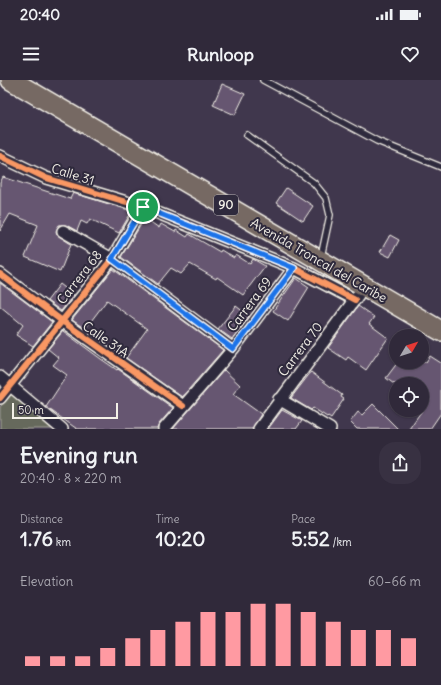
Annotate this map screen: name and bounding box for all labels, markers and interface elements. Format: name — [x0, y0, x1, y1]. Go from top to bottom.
text: 20:40 — [20, 5, 60, 24]
icon: menu — [20, 43, 42, 65]
text: Runloop — [187, 43, 254, 66]
icon: heart — [399, 43, 421, 65]
street label: Calle 31 — [49, 160, 96, 189]
pin — [126, 190, 160, 224]
road number: 90 — [214, 195, 238, 215]
icon: arrive — [132, 196, 154, 218]
street label: Avenida Troncal del Caribe — [247, 214, 390, 307]
street label: Carrera 68 — [53, 247, 106, 308]
street label: Carrera 69 — [223, 274, 275, 335]
street label: Calle 31A — [79, 317, 132, 361]
street label: Carrera 70 — [274, 319, 326, 380]
north arrow — [389, 329, 429, 369]
map controls — [389, 329, 429, 417]
button: locate — [389, 377, 429, 417]
scale bar — [12, 401, 118, 420]
text: 50 m — [18, 403, 44, 417]
text: Evening run — [20, 441, 138, 469]
button: share — [379, 442, 421, 484]
text: 20:40 · 8 × 220 m — [20, 470, 121, 487]
text: Distance — [20, 512, 63, 526]
text: Time — [156, 512, 179, 526]
text: Pace — [291, 512, 315, 526]
text: 1.76 — [20, 526, 53, 551]
text: 10:20 — [156, 526, 205, 551]
text: 5:52 — [291, 526, 330, 551]
text: km — [53, 535, 71, 549]
text: /km — [330, 535, 352, 549]
text: Elevation — [20, 573, 73, 590]
text: 60–66 m — [368, 573, 421, 590]

